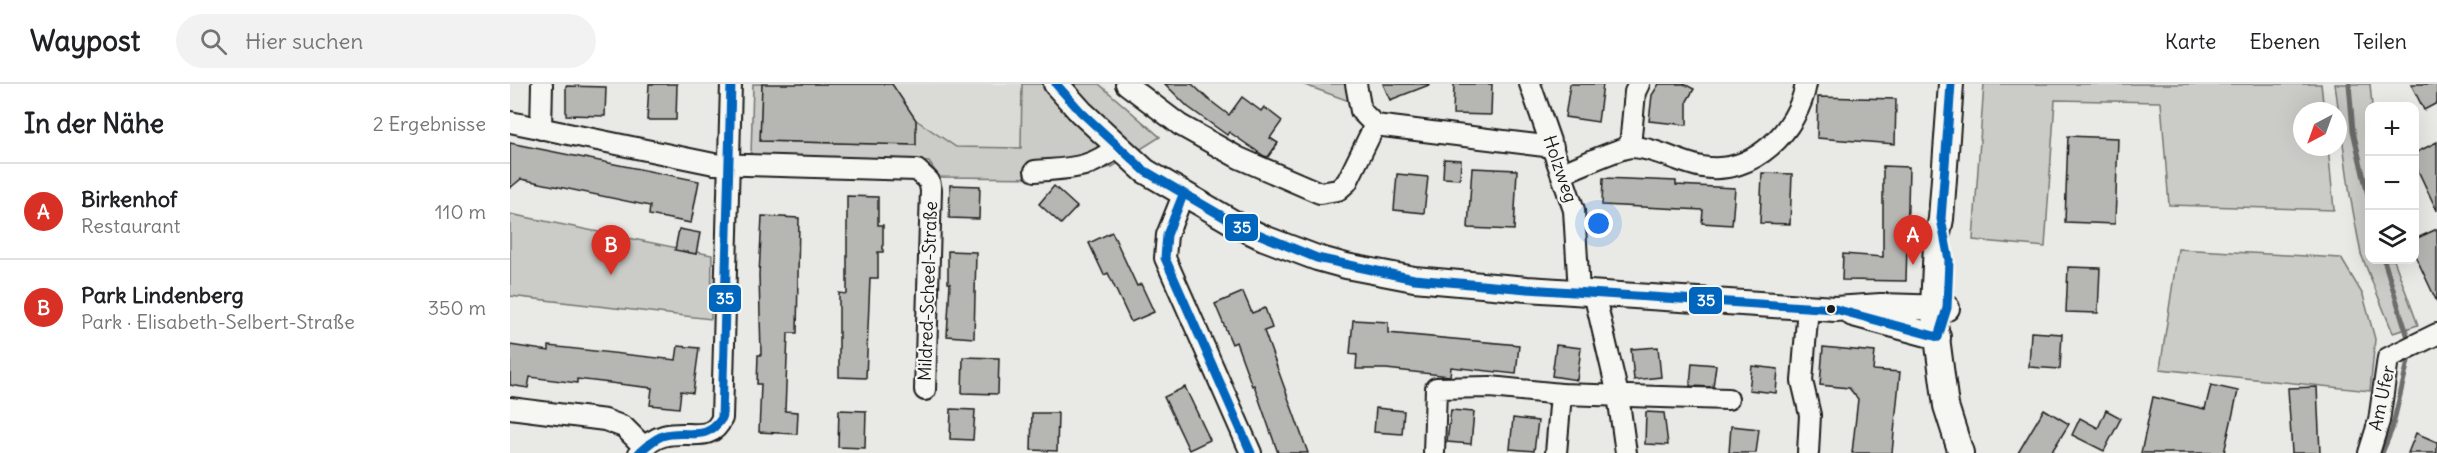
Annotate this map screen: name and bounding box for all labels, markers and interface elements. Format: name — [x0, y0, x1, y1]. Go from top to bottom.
search box — [176, 14, 596, 68]
text: Waypost — [30, 23, 140, 59]
icon: search — [197, 25, 230, 58]
text: Hier suchen — [245, 27, 363, 55]
text: Karte — [2165, 28, 2216, 55]
text: Ebenen — [2249, 28, 2320, 55]
text: Teilen — [2353, 28, 2407, 55]
north arrow — [2293, 102, 2347, 156]
map controls — [2365, 102, 2419, 264]
button: + — [2365, 102, 2419, 156]
text: In der Nähe — [24, 107, 164, 140]
text: 2 Ergebnisse — [373, 111, 486, 136]
street label: Holzweg — [1538, 132, 1583, 205]
button: − — [2365, 156, 2419, 210]
text: Birkenhof — [81, 185, 177, 213]
text: A — [37, 199, 50, 224]
text: 110 m — [435, 199, 486, 224]
street label: Mildred-Scheel-Straße — [913, 201, 942, 381]
your location — [1584, 209, 1613, 238]
button: layers — [2365, 210, 2419, 264]
text: Restaurant — [81, 213, 180, 238]
line badge: 35 — [1224, 213, 1259, 242]
pin: A — [1894, 216, 1932, 265]
text: 35 — [1233, 217, 1251, 237]
pin: B — [592, 226, 630, 275]
text: Park Lindenberg — [81, 281, 244, 309]
line badge: 35 — [708, 284, 742, 313]
line badge: 35 — [1688, 286, 1723, 315]
text: 35 — [716, 288, 734, 308]
text: 35 — [1697, 290, 1715, 310]
text: B — [37, 295, 50, 320]
text: 350 m — [428, 295, 486, 320]
unlabelled marker — [1825, 303, 1837, 315]
text: Park · Elisabeth-Selbert-Straße — [81, 309, 355, 334]
street label: Am Ufer — [2363, 362, 2400, 433]

